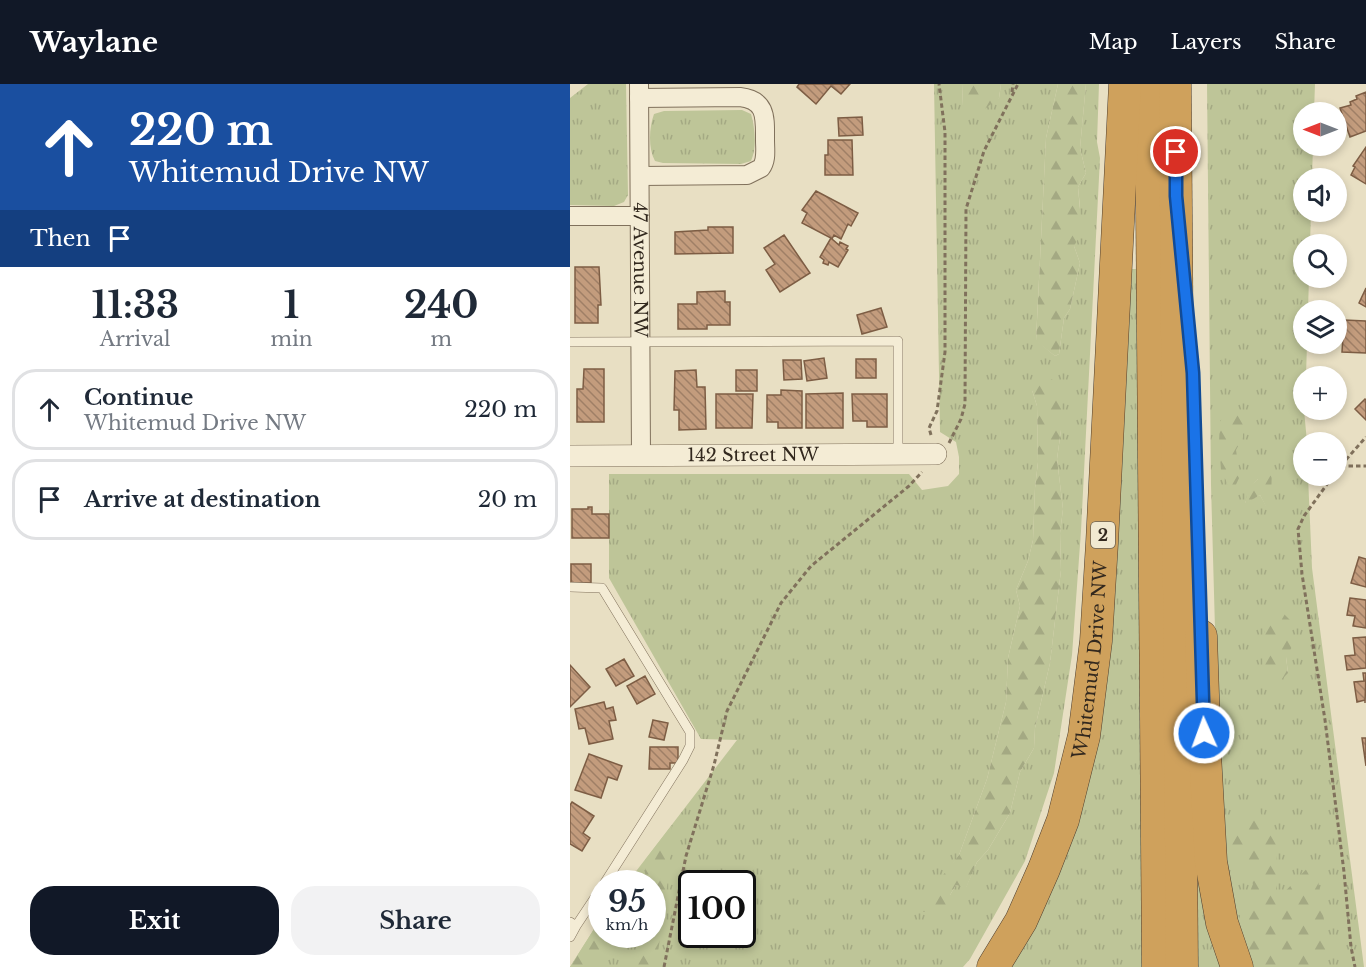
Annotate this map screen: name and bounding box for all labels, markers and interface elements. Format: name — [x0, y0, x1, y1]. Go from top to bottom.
text: Waylane — [30, 25, 158, 60]
text: Map — [1089, 29, 1138, 55]
text: Layers — [1171, 29, 1242, 55]
text: Share — [1275, 29, 1336, 55]
north arrow — [1293, 102, 1347, 156]
map controls — [1293, 102, 1347, 486]
text: 220 m — [129, 104, 273, 156]
icon: ahead — [30, 108, 108, 186]
pin — [1150, 126, 1201, 177]
icon: arrive — [1159, 135, 1192, 168]
text: Whitemud Drive NW — [129, 156, 429, 189]
button: sound — [1293, 168, 1347, 222]
street label: 47 Avenue NW — [629, 202, 651, 338]
icon: arrive — [103, 222, 136, 255]
text: Then — [30, 225, 91, 252]
button: search — [1293, 234, 1347, 288]
text: 11:33 — [91, 283, 179, 328]
text: 1 — [284, 283, 299, 328]
text: 240 — [404, 283, 478, 328]
button: layers — [1293, 300, 1347, 354]
text: Arrival — [100, 327, 171, 351]
text: min — [270, 327, 312, 351]
text: m — [430, 327, 452, 351]
button: + — [1293, 366, 1347, 420]
text: Continue — [84, 384, 193, 411]
icon: ahead — [33, 393, 66, 426]
text: 220 m — [464, 396, 537, 423]
text: Whitemud Drive NW — [84, 411, 306, 435]
button: − — [1293, 432, 1347, 486]
street label: 142 Street NW — [687, 444, 820, 466]
icon: arrive — [33, 483, 66, 516]
text: Arrive at destination — [84, 486, 321, 513]
text: 20 m — [478, 486, 537, 513]
road number: 2 — [1091, 522, 1115, 548]
street label: Whitemud Drive NW — [1067, 559, 1112, 763]
position arrow — [1172, 701, 1236, 765]
speed limit sign: 100 — [678, 870, 756, 948]
text: 95 — [608, 883, 646, 920]
button: Exit — [30, 886, 279, 955]
button: Share — [291, 886, 540, 955]
text: km/h — [606, 915, 648, 934]

